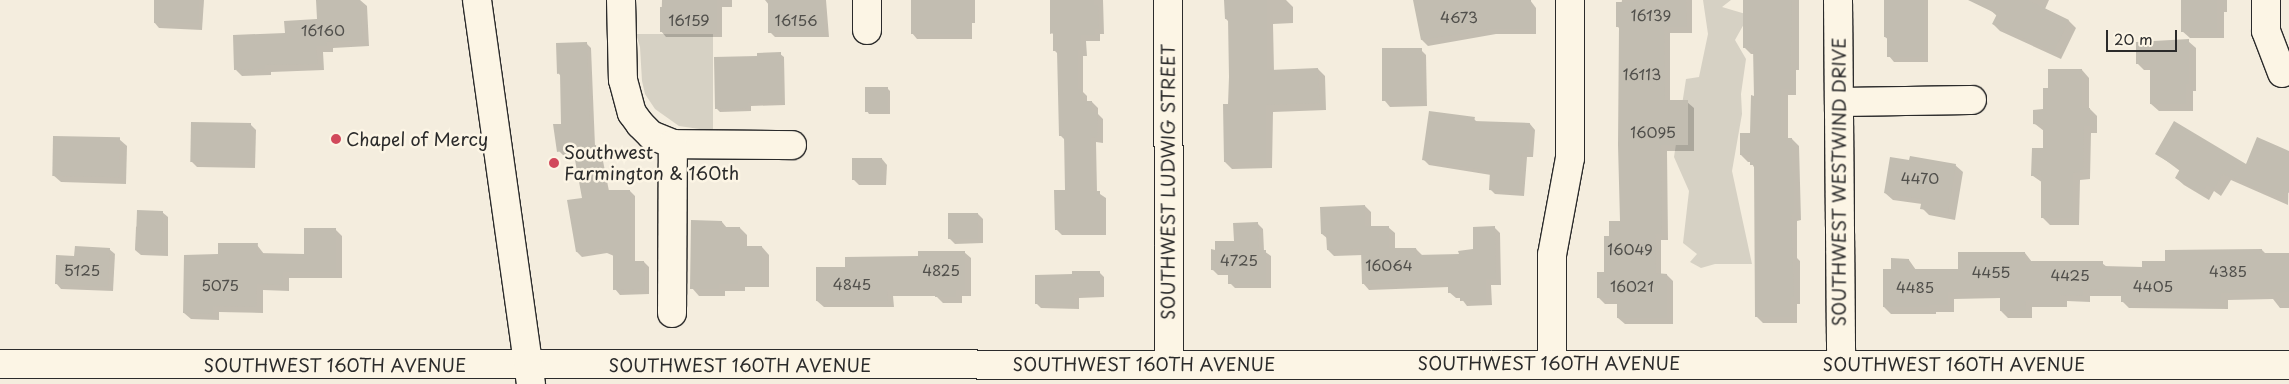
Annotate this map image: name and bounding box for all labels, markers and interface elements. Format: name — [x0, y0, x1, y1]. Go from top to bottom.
house number: 16139 — [1631, 6, 1671, 24]
house number: 4673 — [1440, 8, 1478, 26]
house number: 16159 — [668, 11, 710, 29]
house number: 16156 — [774, 11, 818, 29]
scale bar — [2109, 20, 2180, 52]
house number: 16160 — [301, 21, 345, 39]
text: 20 m — [2114, 27, 2153, 50]
street label: SOUTHWEST WESTWIND DRIVE — [1828, 37, 1850, 327]
street label: SOUTHWEST LUDWIG STREET — [1157, 43, 1179, 321]
house number: 16113 — [1623, 65, 1661, 83]
house number: 16095 — [1630, 123, 1676, 141]
place label: Chapel of Mercy — [346, 128, 489, 150]
marker: Chapel of Mercy — [330, 133, 342, 145]
place label: Southwest Farmington & 160th — [564, 142, 740, 184]
marker: Southwest Farmington & 160th — [548, 157, 560, 169]
house number: 4470 — [1901, 169, 1939, 187]
house number: 16049 — [1607, 240, 1653, 258]
house number: 4725 — [1220, 251, 1258, 269]
house number: 16064 — [1365, 256, 1413, 274]
house number: 5125 — [64, 261, 100, 279]
house number: 4825 — [922, 261, 960, 279]
house number: 4385 — [2209, 262, 2247, 280]
house number: 4455 — [1972, 263, 2010, 281]
house number: 4425 — [2050, 266, 2090, 284]
house number: 4845 — [833, 275, 871, 293]
house number: 5075 — [201, 276, 239, 294]
house number: 16021 — [1610, 277, 1654, 295]
house number: 4405 — [2133, 277, 2173, 295]
house number: 4485 — [1896, 278, 1934, 296]
street label: SOUTHWEST 160TH AVENUE — [1418, 352, 1680, 374]
street label: SOUTHWEST 160TH AVENUE — [1013, 353, 1275, 375]
street label: SOUTHWEST 160TH AVENUE — [1823, 353, 2085, 375]
street label: SOUTHWEST 160TH AVENUE — [204, 354, 466, 376]
street label: SOUTHWEST 160TH AVENUE — [609, 354, 871, 376]

